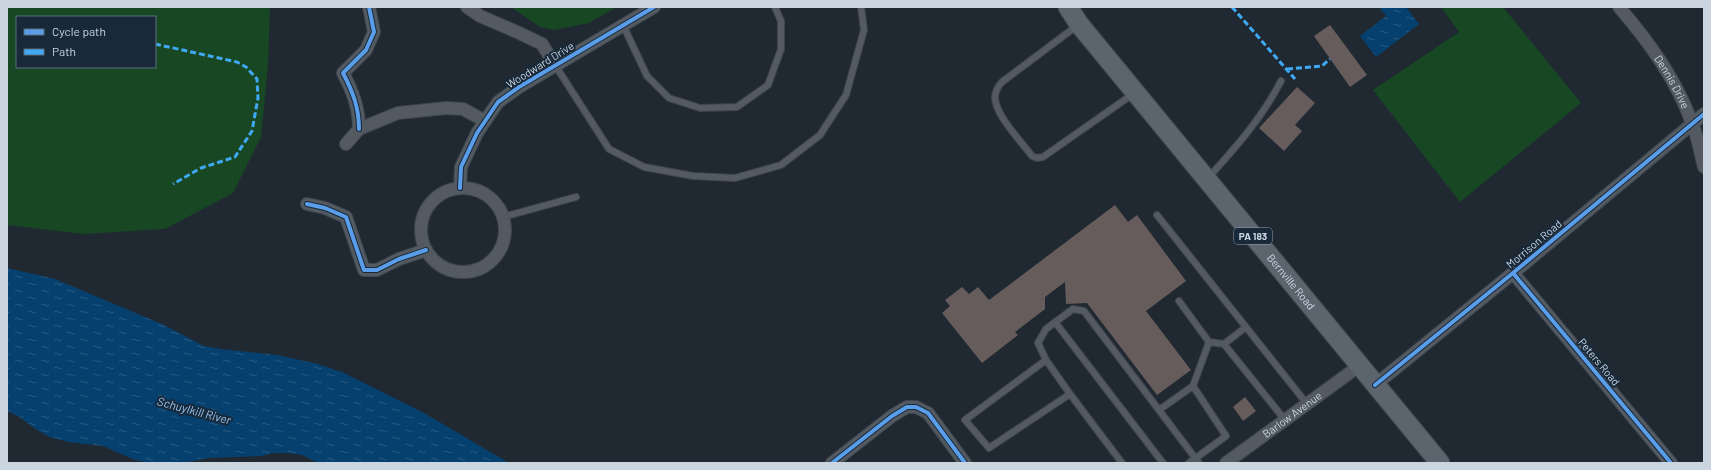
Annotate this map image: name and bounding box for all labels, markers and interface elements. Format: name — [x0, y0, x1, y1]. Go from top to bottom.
legend — [16, 16, 156, 68]
text: Cycle path — [52, 24, 106, 38]
street label: Woodward Drive — [504, 39, 576, 91]
text: Path — [52, 44, 76, 58]
street label: Dennis Drive — [1652, 52, 1692, 111]
street label: Morrison Road — [1503, 217, 1564, 271]
road number: PA 183 — [1234, 228, 1272, 244]
street label: Bernville Road — [1265, 251, 1318, 312]
street label: Peters Road — [1576, 335, 1623, 388]
street label: Barlow Avenue — [1260, 388, 1324, 440]
water label: Schuylkill River — [156, 393, 233, 427]

